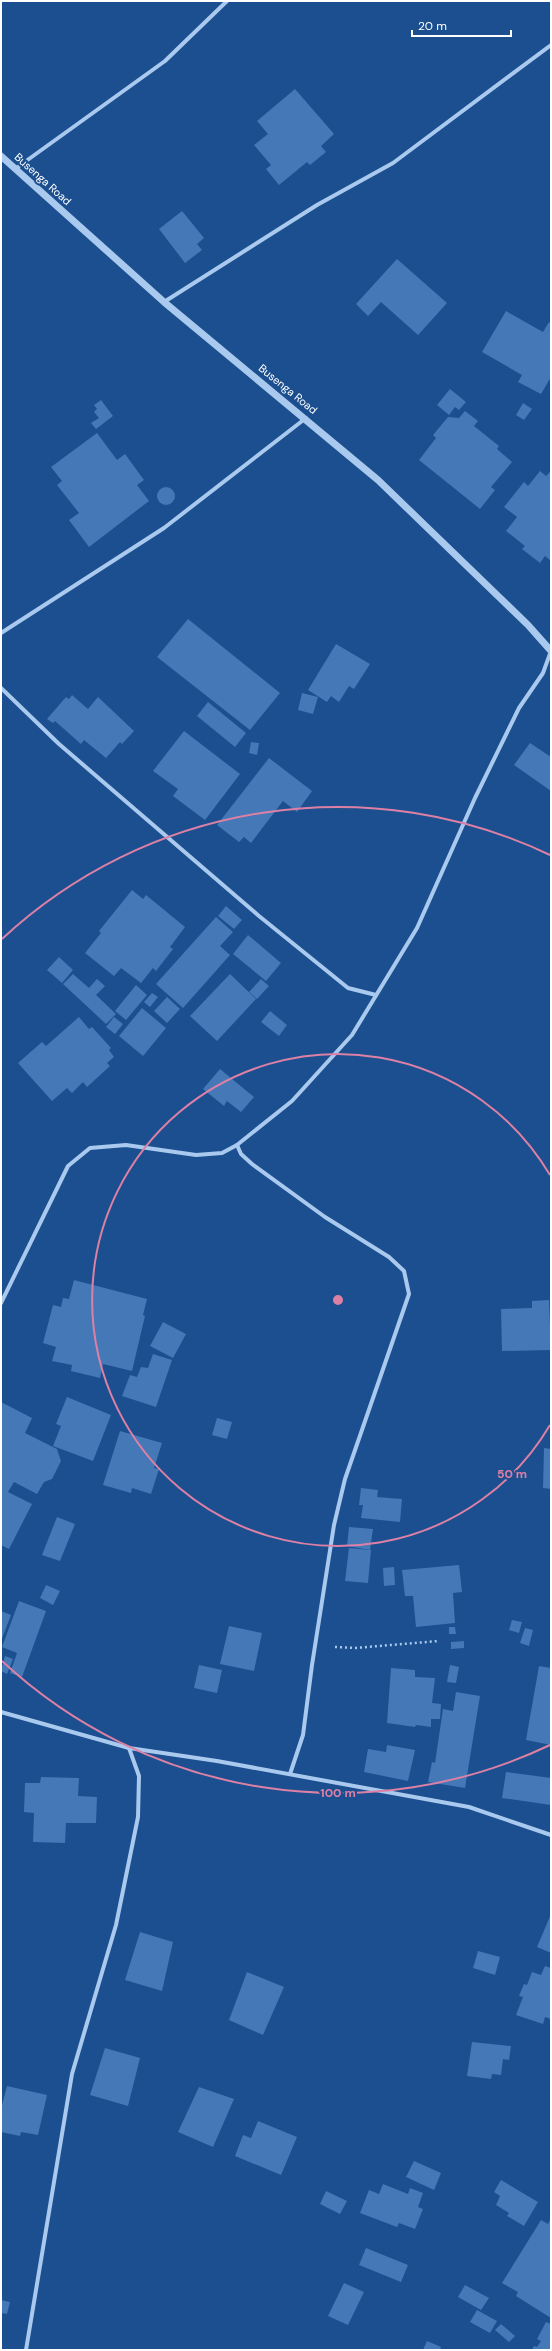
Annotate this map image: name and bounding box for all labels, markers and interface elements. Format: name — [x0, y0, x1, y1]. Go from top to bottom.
scale bar — [412, 12, 511, 38]
text: 20 m — [418, 18, 447, 34]
street label: Busenga Road — [12, 150, 74, 208]
street label: Busenga Road — [256, 361, 320, 417]
centre of rings — [331, 1293, 345, 1307]
text: 50 m — [497, 1466, 527, 1482]
text: 100 m — [320, 1785, 356, 1801]

